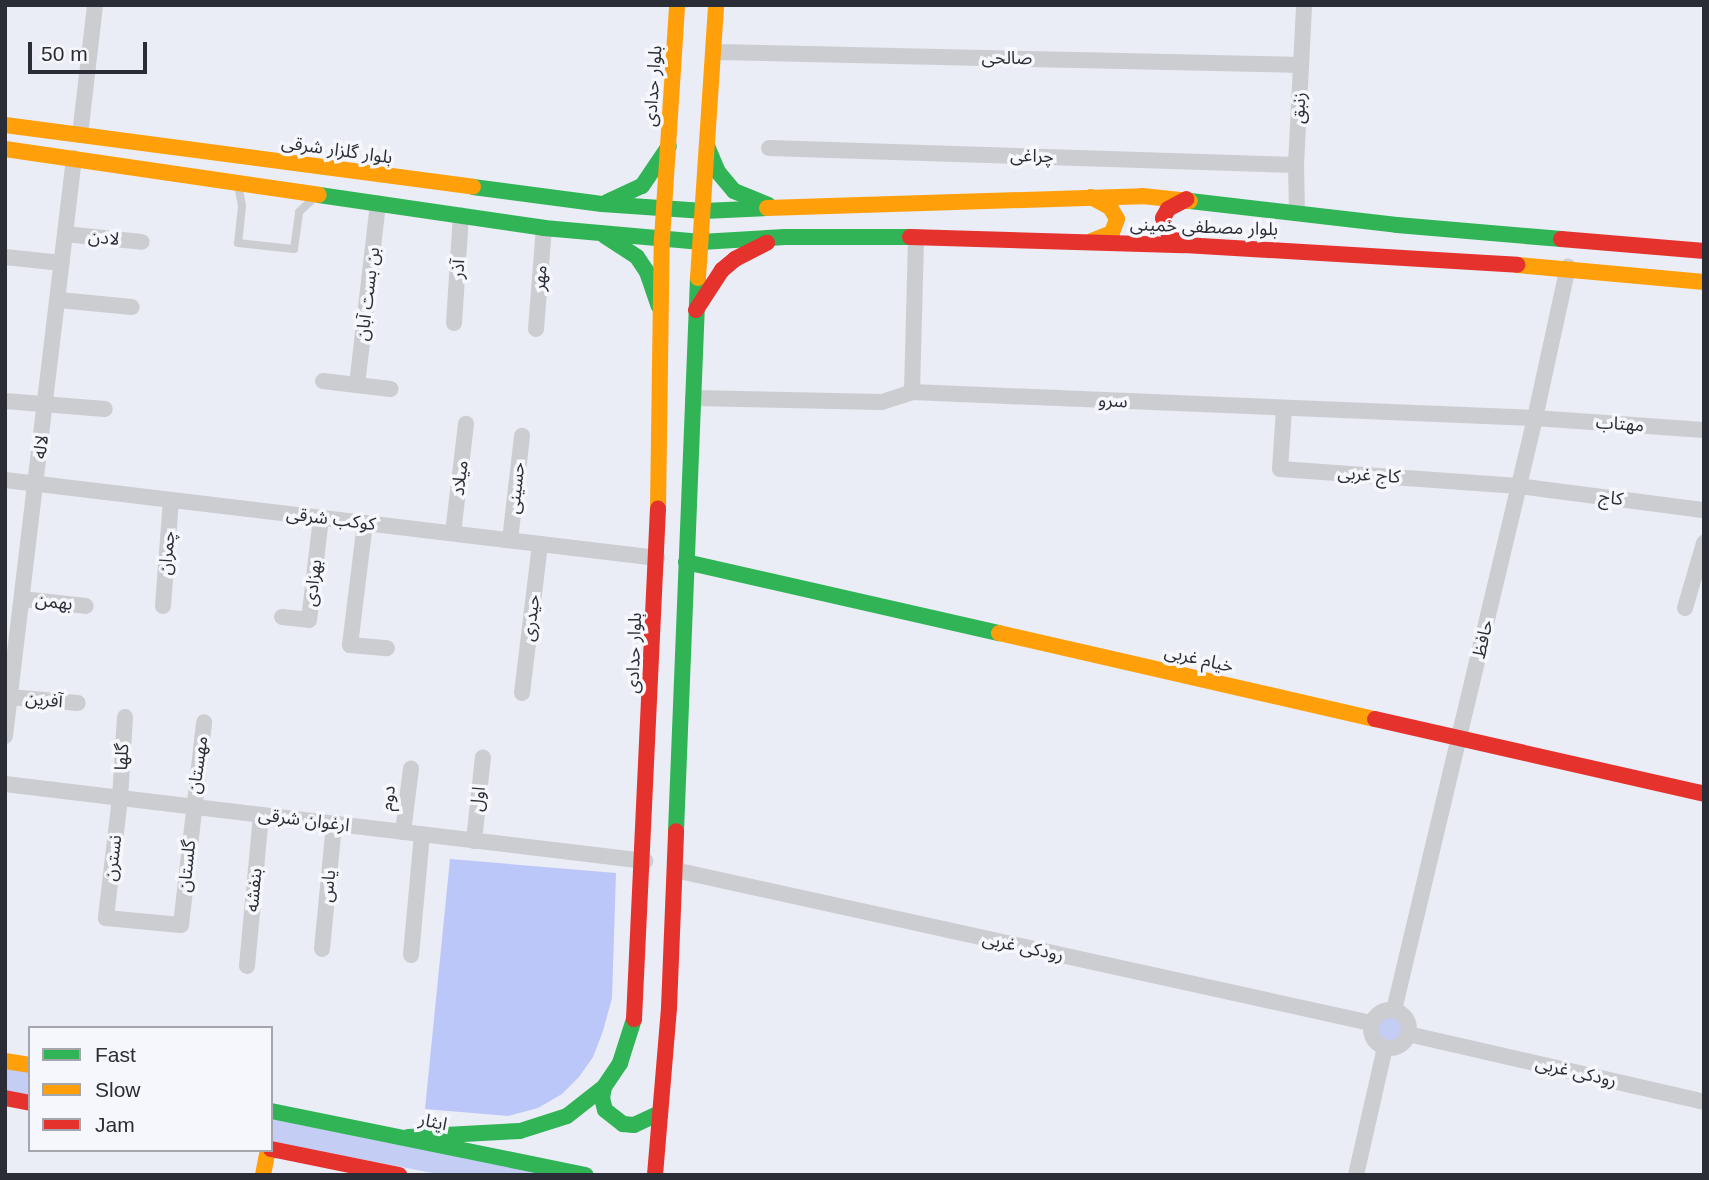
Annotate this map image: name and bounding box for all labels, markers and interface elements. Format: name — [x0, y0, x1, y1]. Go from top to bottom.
scale bar — [32, 28, 150, 72]
text: 50 m — [41, 42, 88, 65]
street label: بلوار حدادی — [639, 45, 667, 127]
street label: صالحی — [981, 47, 1033, 69]
street label: زنبق — [1287, 92, 1311, 124]
street label: بلوار گلزار شرقی — [280, 132, 394, 168]
street label: چراغی — [1010, 144, 1054, 168]
street label: بلوار مصطفی خمینی — [1130, 214, 1278, 240]
street label: لادن — [87, 226, 121, 250]
street label: بن بست آبان — [352, 246, 384, 342]
street label: آذر — [447, 259, 469, 279]
street label: مهر — [528, 264, 552, 292]
street label: سرو — [1098, 389, 1128, 413]
street label: مهتاب — [1595, 412, 1645, 436]
street label: لاله — [29, 434, 53, 460]
street label: میلاد — [447, 459, 473, 497]
street label: حسینی — [503, 461, 529, 515]
street label: کاج غربی — [1337, 462, 1401, 488]
street label: کاج — [1598, 486, 1624, 510]
street label: کوکب شرقی — [285, 503, 377, 535]
street label: چمران — [154, 530, 180, 576]
street label: بهزادی — [299, 558, 327, 608]
street label: بهمن — [34, 589, 74, 615]
street label: حیدری — [517, 593, 545, 643]
street label: بلوار حدادی — [622, 612, 646, 694]
street label: حافظ — [1468, 618, 1498, 660]
street label: خیام غربی — [1162, 641, 1236, 677]
street label: آفرین — [24, 688, 64, 712]
street label: مهستان — [183, 735, 213, 795]
street label: گلها — [111, 743, 133, 771]
street label: دوم — [376, 784, 400, 812]
street label: اول — [466, 786, 490, 812]
street label: ارغوان شرقی — [257, 804, 351, 836]
street label: نسترن — [99, 834, 127, 882]
street label: گلستان — [174, 839, 200, 893]
street label: بنفشه — [241, 867, 267, 913]
street label: یاس — [316, 869, 340, 903]
street label: رودکی غربی — [980, 928, 1066, 966]
legend — [28, 1026, 273, 1152]
text: Fast — [95, 1043, 136, 1066]
street label: رودکی غربی — [1533, 1052, 1619, 1092]
text: Slow — [95, 1078, 141, 1101]
street label: ایثار — [417, 1109, 449, 1135]
text: Jam — [95, 1113, 135, 1136]

